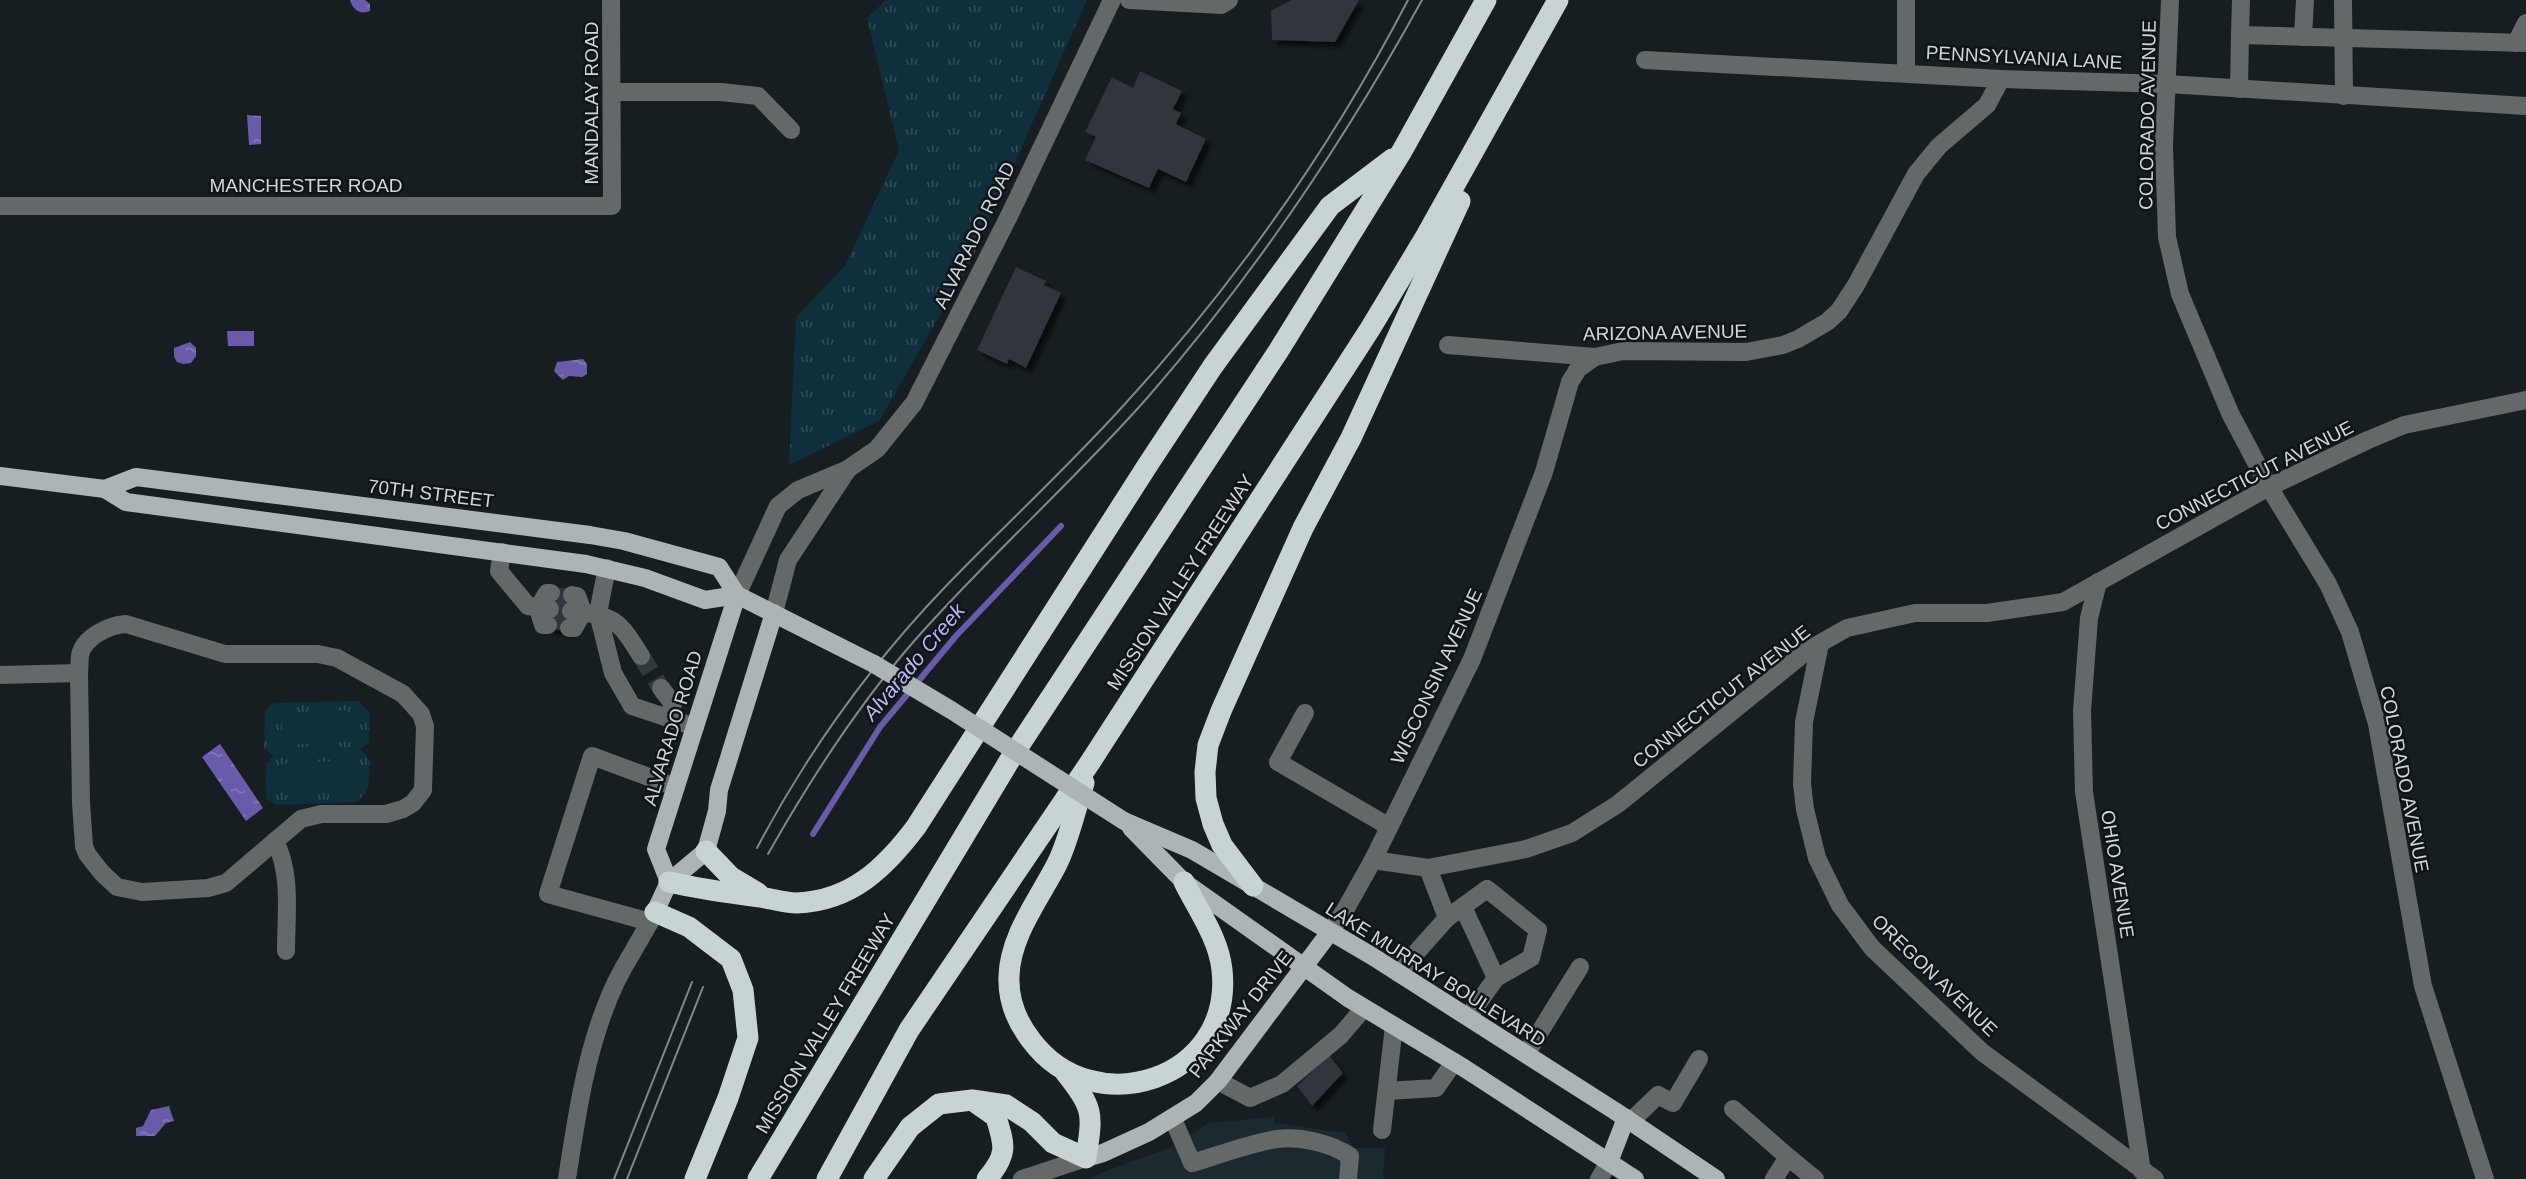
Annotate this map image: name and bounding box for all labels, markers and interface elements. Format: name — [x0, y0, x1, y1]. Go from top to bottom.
street label: COLORADO AVENUE — [2135, 20, 2160, 210]
street label: MANDALAY ROAD — [581, 22, 602, 184]
street label: PENNSYLVANIA LANE — [1925, 42, 2123, 73]
street label: ALVARADO ROAD — [930, 158, 1019, 312]
street label: MANCHESTER ROAD — [209, 175, 403, 196]
street label: ARIZONA AVENUE — [1583, 321, 1747, 344]
street label: CONNECTICUT AVENUE — [2152, 416, 2357, 534]
street label: MISSION VALLEY FREEWAY — [1103, 470, 1258, 694]
street label: 70TH STREET — [367, 475, 495, 512]
street label: WISCONSIN AVENUE — [1387, 585, 1486, 767]
water label: Alvarado Creek — [857, 598, 970, 726]
street label: CONNECTICUT AVENUE — [1629, 621, 1814, 772]
street label: ALVARADO ROAD — [639, 648, 706, 808]
street label: COLORADO AVENUE — [2376, 684, 2433, 874]
street label: OHIO AVENUE — [2097, 808, 2138, 940]
street label: LAKE MURRAY BOULEVARD — [1322, 898, 1550, 1051]
street label: MISSION VALLEY FREEWAY — [751, 909, 900, 1137]
street label: OREGON AVENUE — [1868, 910, 2001, 1040]
street label: PARKWAY DRIVE — [1185, 947, 1296, 1082]

